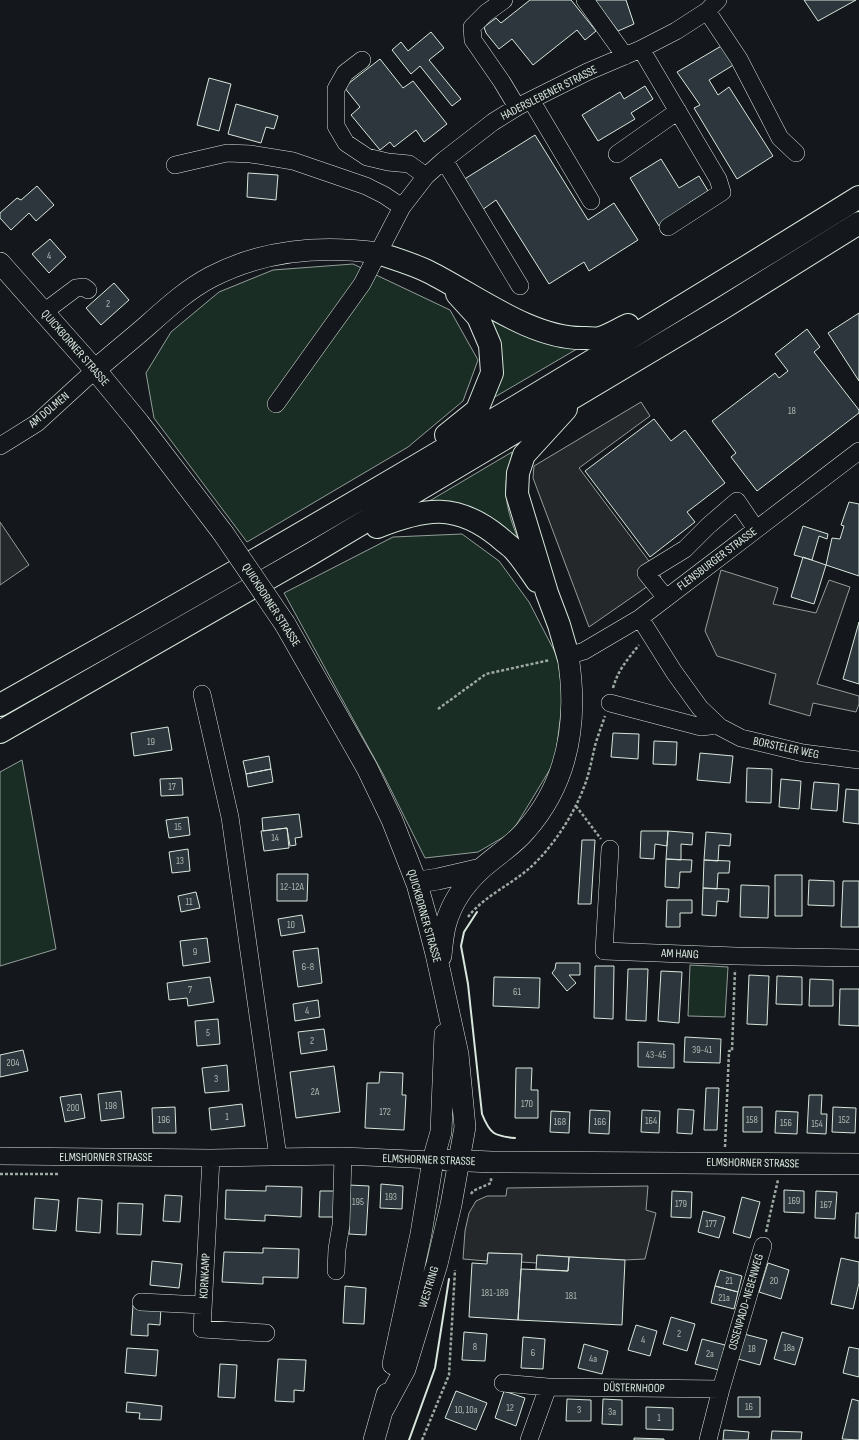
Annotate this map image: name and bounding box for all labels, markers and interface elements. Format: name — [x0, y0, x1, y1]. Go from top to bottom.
street label: HADERSLEBENER STRASSE — [498, 62, 600, 124]
house number: 4 — [47, 250, 51, 262]
house number: 2 — [106, 298, 110, 310]
street label: QUICKBORNER STRASSE — [38, 307, 112, 389]
street label: AM DOLMEN — [25, 389, 72, 432]
house number: 18 — [788, 405, 796, 417]
street label: FLENSBURGER STRASSE — [674, 524, 760, 594]
street label: QUICKBORNER STRASSE — [238, 561, 304, 650]
street label: BORSTELER WEG — [752, 734, 820, 762]
house number: 19 — [147, 736, 155, 748]
house number: 17 — [168, 781, 176, 793]
house number: 15 — [174, 821, 182, 833]
house number: 14 — [271, 832, 279, 844]
house number: 13 — [176, 855, 184, 867]
street label: QUICKBORNER STRASSE — [404, 868, 445, 964]
house number: 12-12A — [280, 881, 304, 893]
house number: 11 — [186, 896, 193, 908]
house number: 10 — [287, 919, 295, 931]
house number: 9 — [193, 946, 197, 958]
street label: AM HANG — [660, 946, 699, 962]
house number: 6-8 — [302, 961, 314, 973]
house number: 7 — [188, 984, 192, 996]
house number: 61 — [513, 986, 521, 998]
house number: 4 — [305, 1005, 309, 1017]
house number: 5 — [206, 1027, 210, 1039]
house number: 2 — [310, 1035, 314, 1047]
house number: 39-41 — [692, 1044, 713, 1056]
house number: 43-45 — [646, 1049, 666, 1061]
house number: 204 — [7, 1057, 19, 1069]
house number: 3 — [214, 1073, 218, 1085]
house number: 2A — [311, 1086, 320, 1098]
house number: 170 — [521, 1098, 533, 1110]
house number: 198 — [105, 1100, 117, 1112]
house number: 200 — [66, 1102, 80, 1114]
house number: 172 — [379, 1106, 391, 1118]
house number: 1 — [225, 1111, 229, 1123]
house number: 196 — [158, 1114, 170, 1126]
house number: 158 — [746, 1114, 758, 1126]
house number: 152 — [838, 1114, 850, 1126]
house number: 164 — [645, 1115, 657, 1127]
house number: 168 — [554, 1116, 566, 1128]
house number: 166 — [594, 1116, 606, 1128]
house number: 156 — [780, 1117, 792, 1129]
house number: 154 — [811, 1118, 823, 1130]
street label: ELMSHORNER STRASSE — [59, 1150, 153, 1165]
street label: ELMSHORNER STRASSE — [382, 1151, 476, 1169]
street label: ELMSHORNER STRASSE — [706, 1155, 800, 1171]
house number: 193 — [385, 1191, 397, 1203]
house number: 169 — [788, 1195, 800, 1207]
house number: 195 — [352, 1196, 364, 1208]
house number: 179 — [675, 1198, 687, 1210]
house number: 167 — [820, 1199, 832, 1211]
house number: 177 — [705, 1218, 717, 1230]
street label: OSSENPADD-NEBENWEG — [725, 1252, 767, 1352]
street label: KORNKAMP — [196, 1253, 214, 1299]
street label: WESTRING — [416, 1264, 442, 1310]
house number: 21 — [725, 1275, 733, 1287]
house number: 20 — [770, 1275, 778, 1287]
house number: 181-189 — [481, 1287, 509, 1299]
house number: 181 — [565, 1290, 577, 1302]
house number: 21a — [718, 1292, 730, 1304]
house number: 2 — [677, 1328, 681, 1340]
house number: 4 — [641, 1334, 645, 1346]
house number: 8 — [473, 1341, 477, 1353]
house number: 18a — [783, 1342, 795, 1354]
house number: 18 — [748, 1343, 756, 1355]
house number: 6 — [531, 1347, 535, 1359]
house number: 2a — [706, 1348, 714, 1360]
house number: 4a — [589, 1353, 597, 1365]
street label: DÜSTERNHOOP — [603, 1380, 665, 1396]
house number: 16 — [745, 1401, 753, 1413]
house number: 12 — [506, 1402, 514, 1414]
house number: 10, 10a — [455, 1404, 478, 1416]
house number: 3 — [577, 1404, 581, 1416]
house number: 3a — [608, 1406, 616, 1418]
house number: 1 — [657, 1412, 661, 1424]

